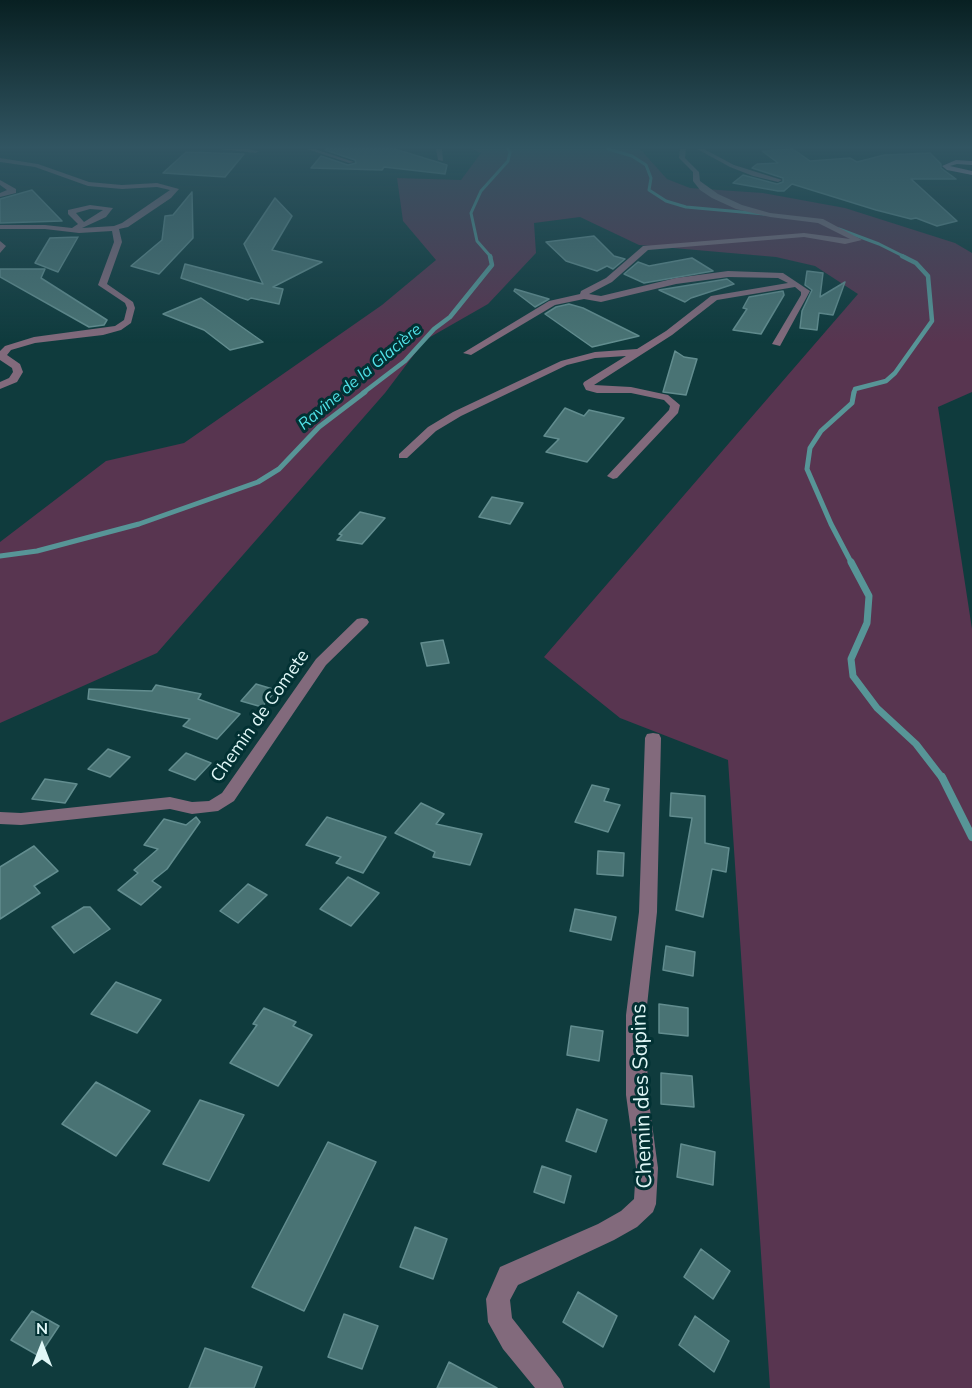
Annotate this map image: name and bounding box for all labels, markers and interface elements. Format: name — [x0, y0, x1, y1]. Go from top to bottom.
water label: Ravine de la Glacière — [294, 320, 426, 434]
street label: Chemin de Comete — [206, 646, 314, 786]
street label: Chemin des Sapins — [626, 1003, 658, 1189]
north arrow — [12, 1316, 72, 1376]
text: N — [36, 1318, 48, 1338]

